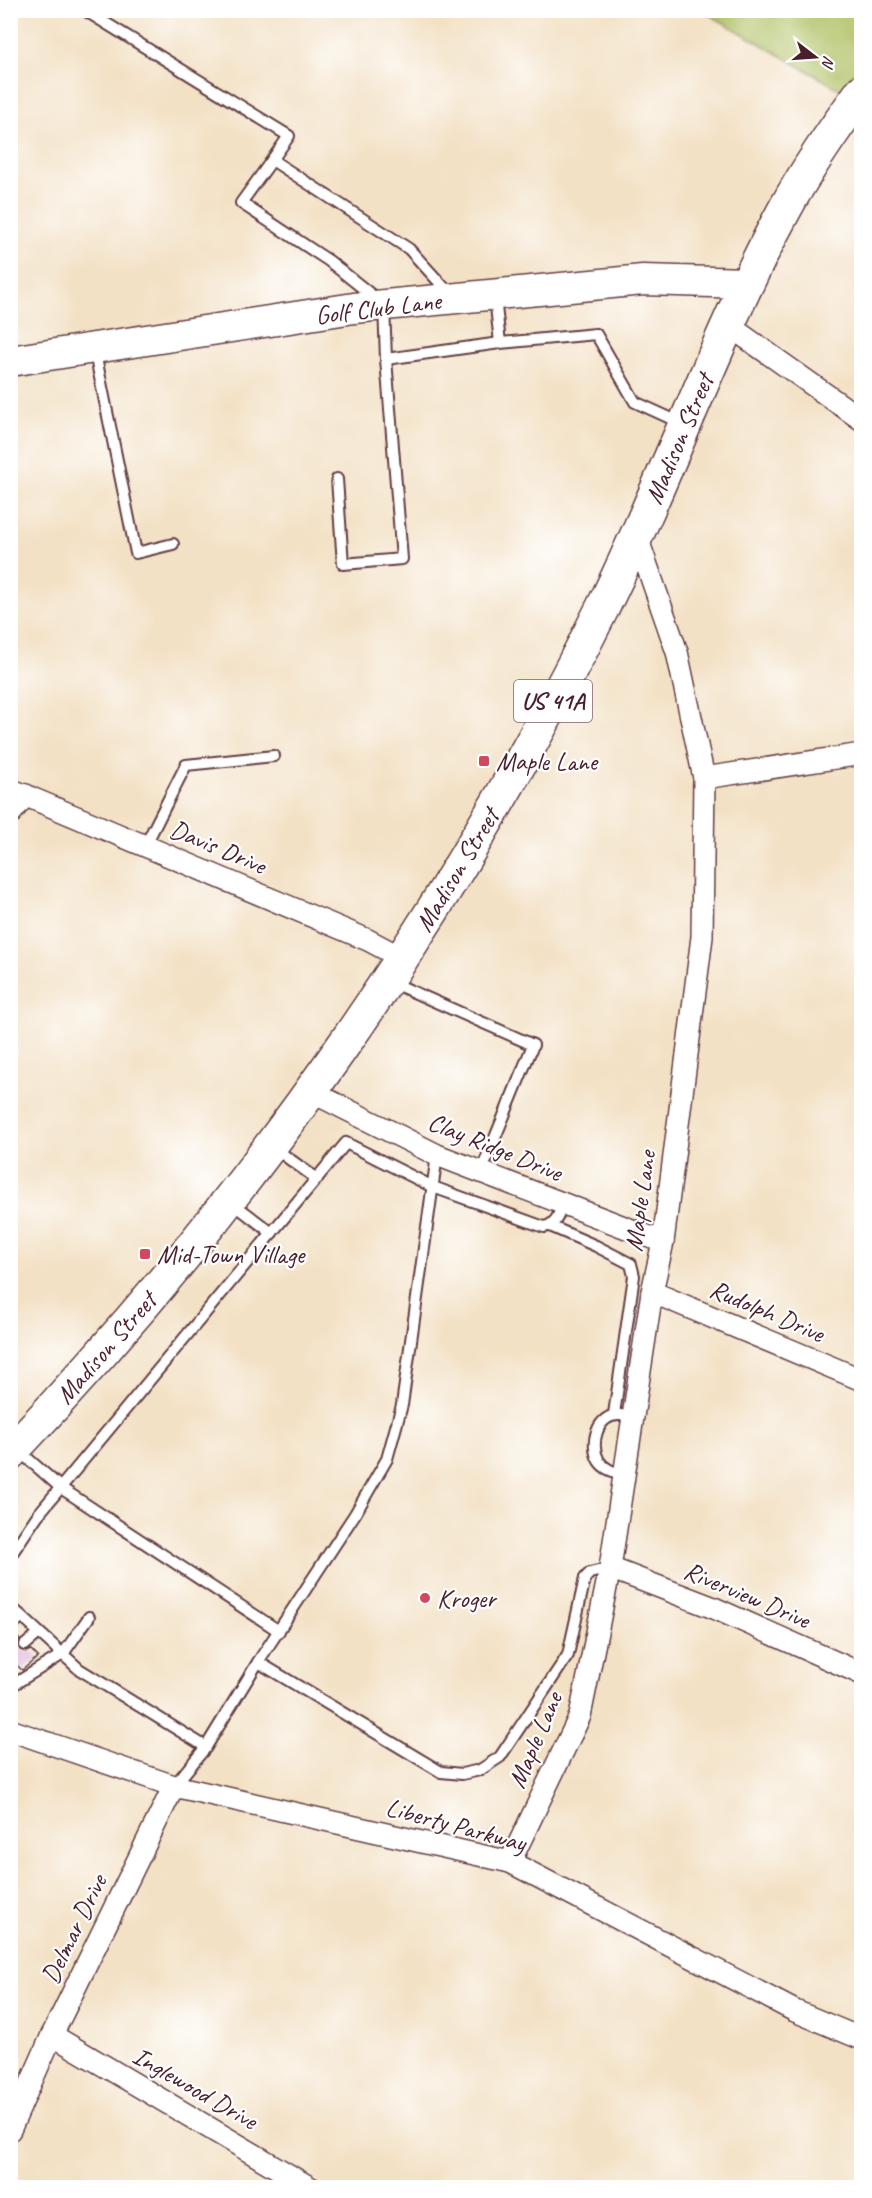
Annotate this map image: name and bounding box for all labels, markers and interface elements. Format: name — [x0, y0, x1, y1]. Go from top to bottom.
north arrow — [785, 27, 845, 87]
text: N — [816, 53, 839, 72]
street label: Golf Club Lane — [313, 284, 445, 332]
street label: Madison Street — [637, 366, 722, 509]
road number: US 41A — [514, 680, 592, 722]
place label: Maple Lane — [496, 745, 599, 778]
marker: Maple Lane — [477, 754, 491, 768]
street label: Madison Street — [407, 800, 508, 938]
street label: Davis Drive — [165, 812, 273, 883]
street label: Clay Ridge Drive — [423, 1105, 568, 1189]
street label: Maple Lane — [617, 1146, 664, 1253]
place label: Mid-Town Village — [157, 1238, 307, 1271]
marker: Mid-Town Village — [138, 1247, 152, 1261]
street label: Rudolph Drive — [705, 1272, 831, 1350]
street label: Madison Street — [48, 1283, 166, 1411]
street label: Riverview Drive — [679, 1554, 816, 1637]
place label: Kroger — [437, 1582, 498, 1615]
marker: Kroger — [418, 1591, 432, 1605]
street label: Maple Lane — [500, 1685, 571, 1793]
street label: Liberty Parkway — [383, 1791, 532, 1860]
street label: Delmar Drive — [34, 1867, 116, 1989]
street label: Inglewood Drive — [127, 2039, 265, 2138]

